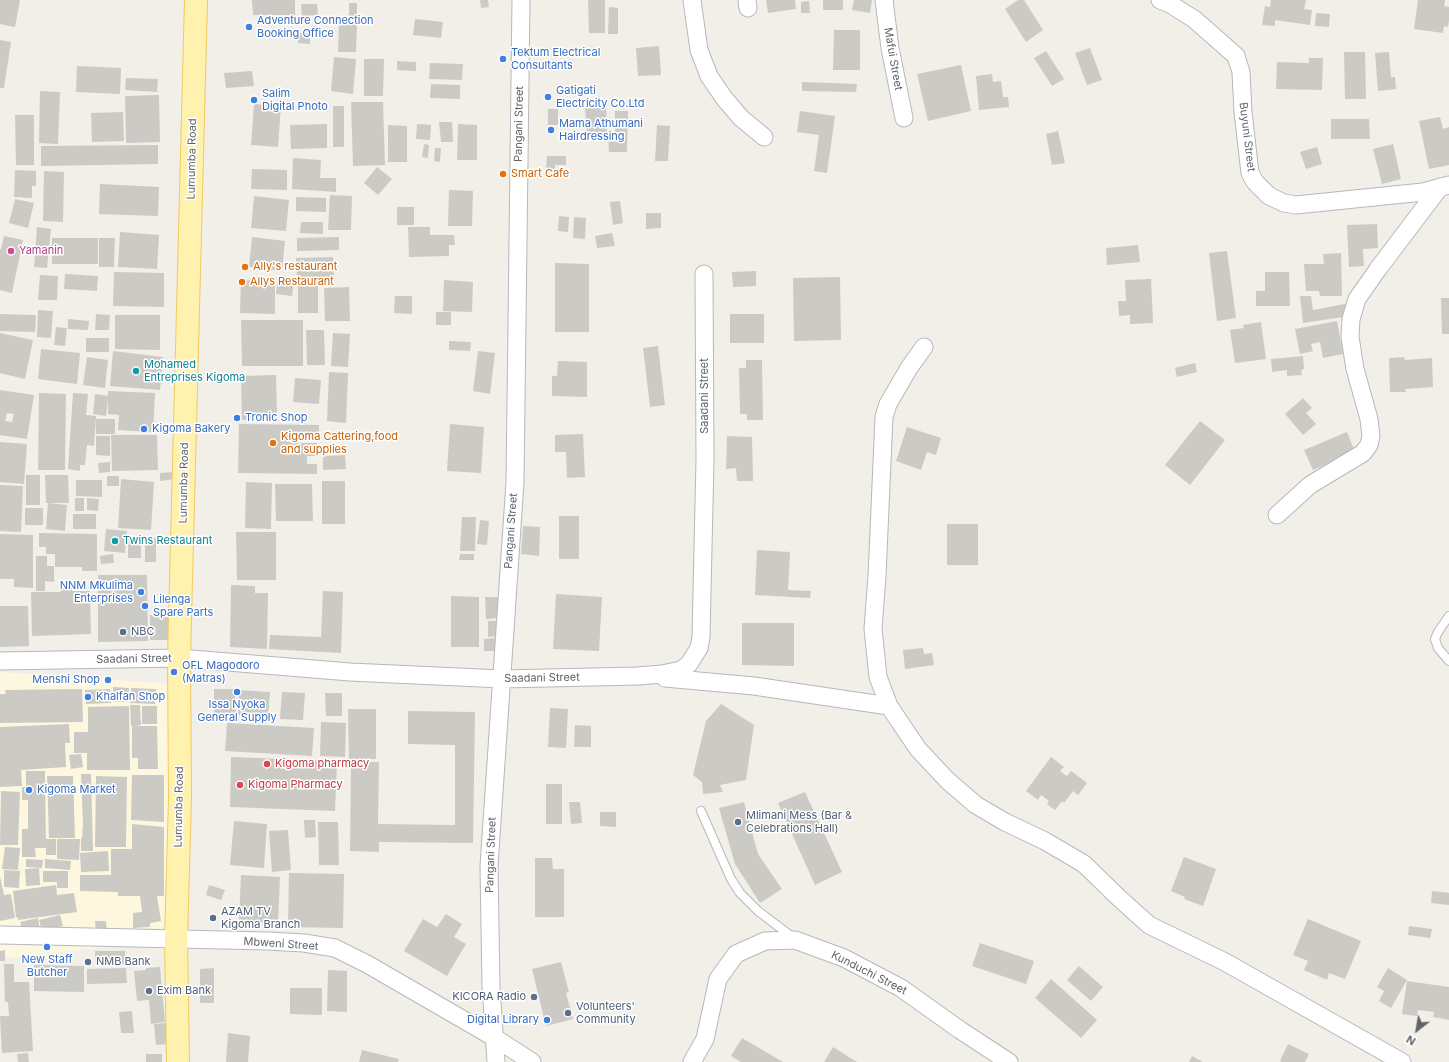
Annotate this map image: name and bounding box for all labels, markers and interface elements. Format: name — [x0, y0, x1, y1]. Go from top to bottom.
place label: Adventure Connection Booking Office — [257, 14, 374, 40]
marker: Adventure Connection Booking Office — [244, 22, 254, 32]
street label: Mafui Street — [881, 27, 905, 91]
place label: Tektum Electrical Consultants — [511, 46, 600, 72]
marker: Tektum Electrical Consultants — [498, 54, 508, 64]
place label: Gatigati Electricity Co.Ltd — [556, 84, 645, 110]
street label: Pangani Street — [512, 86, 526, 162]
place label: Salim Digital Photo — [262, 87, 328, 113]
marker: Gatigati Electricity Co.Ltd — [543, 92, 553, 102]
marker: Salim Digital Photo — [249, 95, 259, 105]
street label: Buyuni Street — [1236, 102, 1258, 172]
place label: Mama Athumani Hairdressing — [559, 117, 643, 143]
street label: Lumumba Road — [185, 118, 199, 200]
marker: Mama Athumani Hairdressing — [546, 125, 556, 135]
place label: Smart Cafe — [511, 167, 569, 181]
marker: Smart Cafe — [498, 169, 508, 179]
place label: Yamanin — [19, 244, 63, 258]
marker: Yamanin — [6, 246, 16, 256]
place label: Ally's restaurant — [253, 260, 337, 274]
marker: Ally's restaurant — [240, 262, 250, 272]
place label: Allys Restaurant — [250, 275, 334, 289]
marker: Allys Restaurant — [237, 277, 247, 287]
place label: Mohamed Entreprises Kigoma — [144, 358, 245, 384]
street label: Saadani Street — [698, 358, 712, 434]
marker: Mohamed Entreprises Kigoma — [131, 366, 141, 376]
place label: Tronic Shop — [245, 411, 307, 425]
marker: Tronic Shop — [232, 413, 242, 423]
place label: Kigoma Bakery — [152, 422, 231, 436]
marker: Kigoma Bakery — [139, 424, 149, 434]
place label: Kigoma Cattering,food and supplies — [281, 430, 398, 456]
marker: Kigoma Cattering,food and supplies — [268, 438, 278, 448]
street label: Lumumba Road — [177, 442, 191, 524]
street label: Pangani Street — [502, 493, 520, 569]
place label: Twins Restaurant — [123, 534, 212, 548]
marker: Twins Restaurant — [110, 536, 120, 546]
place label: NNM Mkulima Enterprises — [60, 579, 133, 605]
marker: NNM Mkulima Enterprises — [136, 587, 146, 597]
place label: Lilenga Spare Parts — [153, 593, 213, 619]
marker: Lilenga Spare Parts — [140, 601, 150, 611]
place label: NBC — [131, 625, 155, 639]
marker: NBC — [118, 627, 128, 637]
street label: Saadani Street — [96, 652, 172, 666]
place label: OFL Magodoro (Matras) — [182, 659, 260, 685]
marker: OFL Magodoro (Matras) — [169, 667, 179, 677]
street label: Saadani Street — [504, 671, 580, 685]
place label: Menshi Shop — [32, 673, 100, 687]
marker: Menshi Shop — [103, 675, 113, 685]
marker: Issa Nyoka General Supply — [232, 687, 242, 697]
place label: Khalfan Shop — [96, 690, 165, 704]
marker: Khalfan Shop — [83, 692, 93, 702]
place label: Issa Nyoka General Supply — [197, 698, 277, 724]
place label: Kigoma pharmacy — [275, 757, 369, 771]
marker: Kigoma pharmacy — [262, 759, 272, 769]
street label: Lumumba Road — [172, 766, 186, 848]
place label: Kigoma Pharmacy — [248, 778, 343, 792]
marker: Kigoma Pharmacy — [235, 780, 245, 790]
place label: Kigoma Market — [37, 783, 116, 797]
marker: Kigoma Market — [24, 785, 34, 795]
place label: Mlimani Mess (Bar & Celebrations Hall) — [746, 809, 852, 835]
street label: Pangani Street — [483, 817, 499, 893]
marker: Mlimani Mess (Bar & Celebrations Hall) — [733, 817, 743, 827]
place label: AZAM TV Kigoma Branch — [221, 905, 300, 931]
marker: AZAM TV Kigoma Branch — [208, 913, 218, 923]
street label: Mbweni Street — [243, 935, 319, 953]
marker: New Staff Butcher — [42, 942, 52, 952]
street label: Kunduchi Street — [829, 948, 909, 998]
place label: New Staff Butcher — [21, 953, 73, 979]
place label: NMB Bank — [96, 955, 150, 969]
marker: NMB Bank — [83, 957, 93, 967]
place label: Exim Bank — [157, 984, 211, 998]
marker: Exim Bank — [144, 986, 154, 996]
place label: KICORA Radio — [452, 990, 526, 1004]
marker: KICORA Radio — [529, 992, 539, 1002]
place label: Volunteers' Community — [576, 1000, 636, 1026]
marker: Volunteers' Community — [563, 1008, 573, 1018]
north arrow — [1397, 1010, 1437, 1050]
place label: Digital Library — [467, 1013, 539, 1027]
marker: Digital Library — [542, 1015, 552, 1025]
text: N — [1404, 1032, 1418, 1048]

